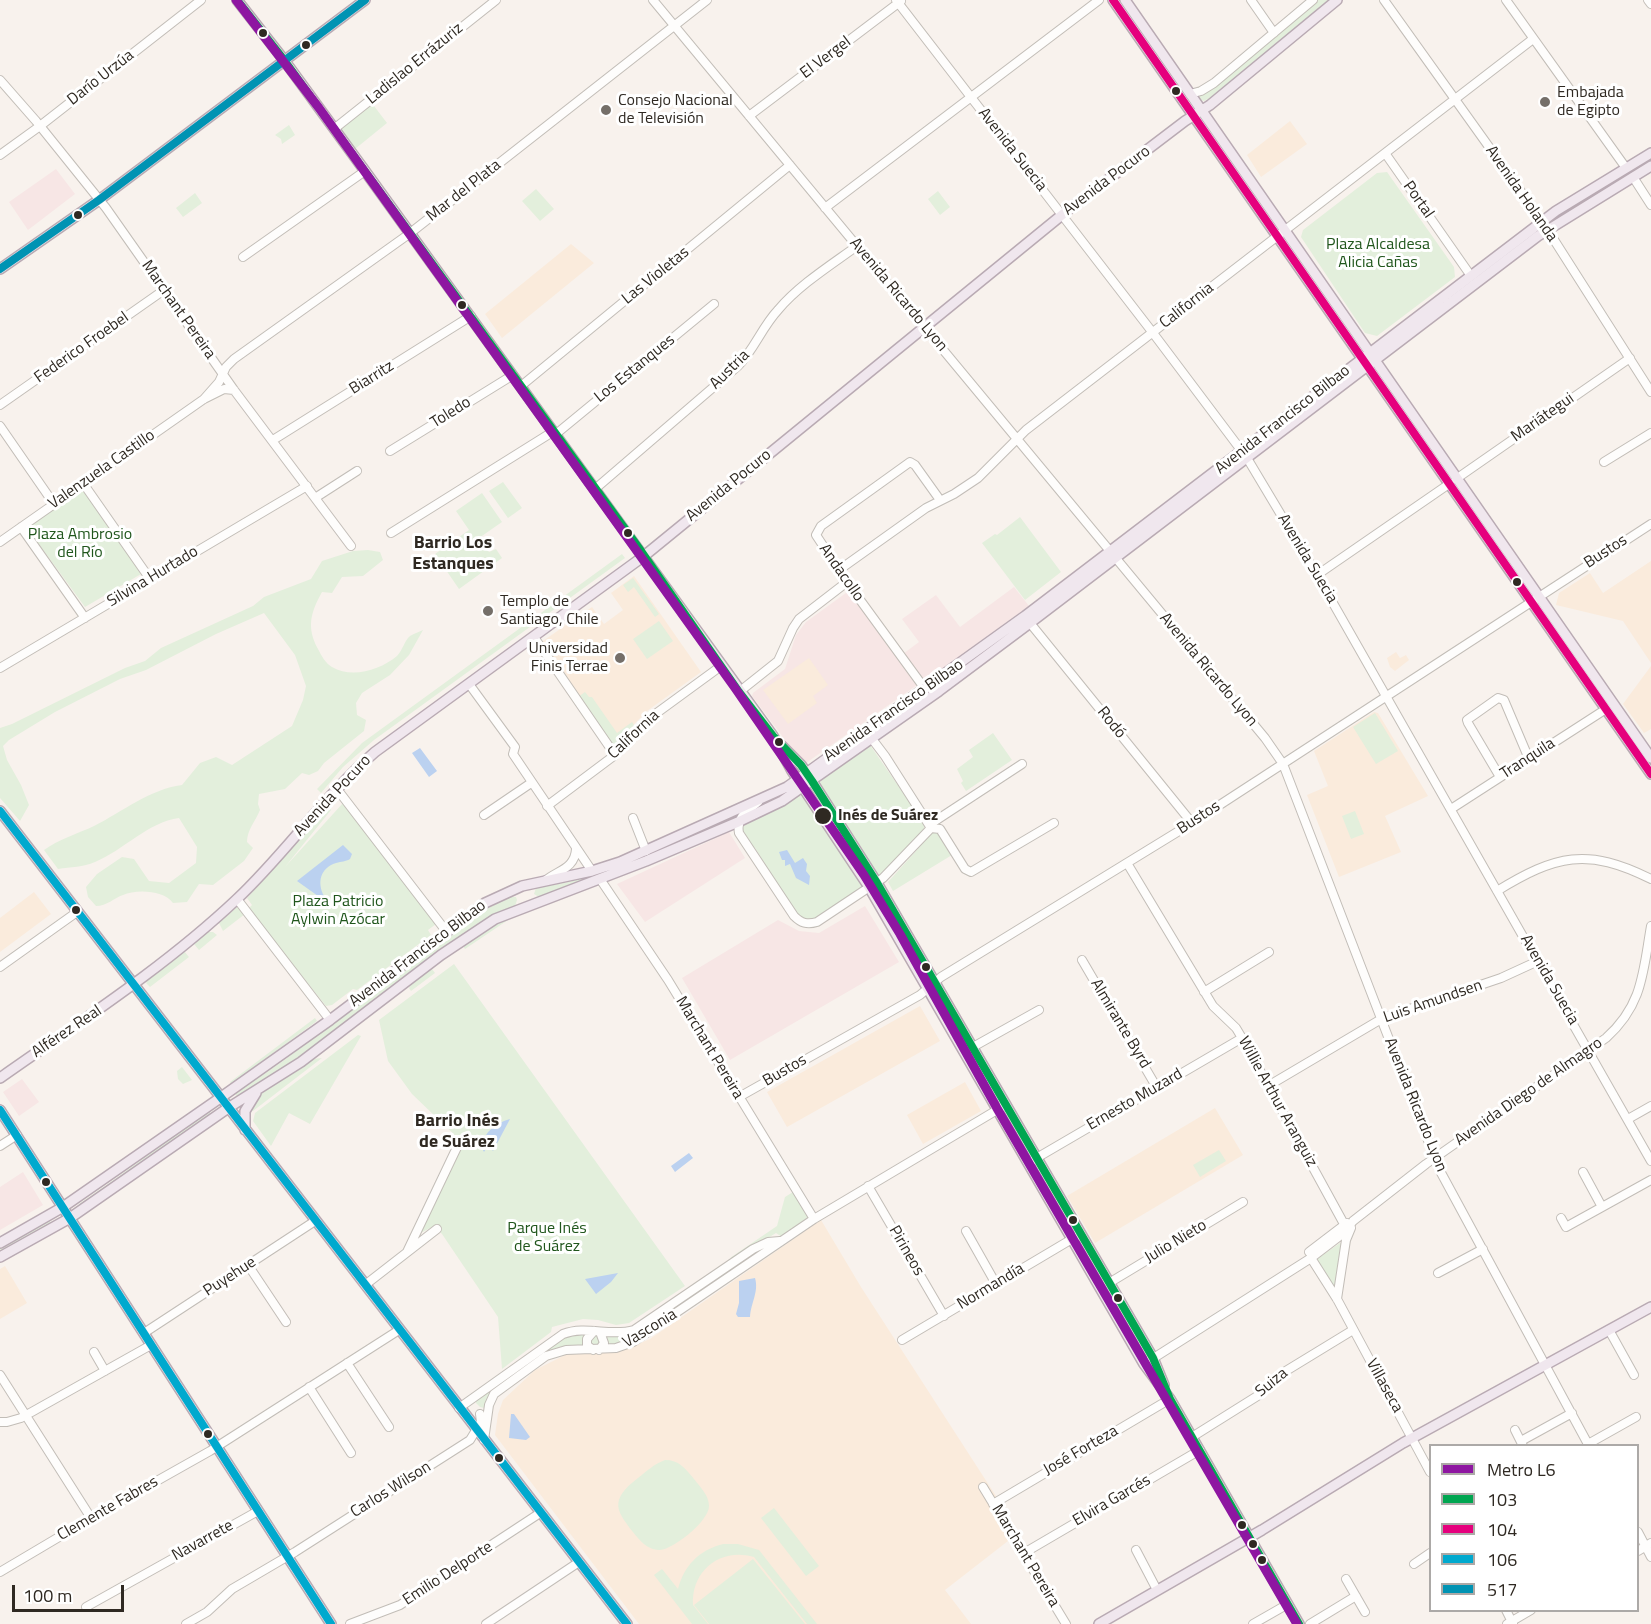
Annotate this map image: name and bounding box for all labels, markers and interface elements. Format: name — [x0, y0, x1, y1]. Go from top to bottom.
street label: Ladislao Errázuriz — [363, 19, 467, 109]
unlabelled marker — [257, 27, 269, 39]
street label: El Vergel — [797, 33, 855, 83]
unlabelled marker — [300, 39, 312, 51]
street label: Darío Urzúa — [64, 46, 138, 110]
place label: Embajada de Egipto — [1557, 83, 1624, 121]
unlabelled marker — [1170, 85, 1182, 97]
place label: Consejo Nacional de Televisión — [618, 91, 733, 129]
marker: Embajada de Egipto — [1538, 95, 1552, 109]
marker: Consejo Nacional de Televisión — [599, 103, 613, 117]
street label: Avenida Suecia — [973, 104, 1051, 196]
street label: Avenida Pocuro — [1060, 142, 1154, 220]
street label: Avenida Holanda — [1481, 142, 1561, 246]
street label: Mar del Plata — [423, 156, 505, 226]
street label: Portal — [1398, 178, 1438, 222]
unlabelled marker — [72, 209, 84, 221]
street label: Avenida Ricardo Lyon — [845, 234, 951, 356]
park label: Plaza Alcaldesa Alicia Cañas — [1326, 235, 1430, 273]
street label: Las Violetas — [619, 243, 693, 309]
street label: Marchant Pereira — [137, 257, 219, 363]
street label: California — [1156, 279, 1218, 333]
unlabelled marker — [456, 299, 468, 311]
street label: Federico Froebel — [31, 308, 133, 388]
street label: Los Estanques — [591, 331, 679, 407]
street label: Austria — [706, 346, 754, 394]
street label: Biarritz — [346, 357, 398, 399]
street label: Avenida Francisco Bilbao — [1212, 361, 1354, 479]
street label: Mariátegui — [1508, 389, 1578, 447]
street label: Toledo — [427, 393, 475, 433]
street label: Valenzuela Castillo — [45, 426, 159, 514]
street label: Avenida Pocuro — [682, 446, 776, 526]
street label: Avenida Suecia — [1273, 511, 1341, 607]
park label: Plaza Ambrosio del Río — [28, 525, 132, 563]
unlabelled marker — [622, 527, 634, 539]
street label: Bustos — [1581, 531, 1631, 573]
district label: Barrio Los Estanques — [412, 533, 494, 576]
street label: Andacollo — [814, 541, 868, 605]
street label: Silvina Hurtado — [104, 542, 202, 612]
unlabelled marker — [1511, 576, 1523, 588]
place label: Templo de Santiago, Chile — [500, 592, 599, 630]
marker: Templo de Santiago, Chile — [481, 604, 495, 618]
street label: Avenida Ricardo Lyon — [1155, 609, 1261, 731]
place label: Universidad Finis Terrae — [529, 639, 608, 677]
marker: Universidad Finis Terrae — [613, 651, 627, 665]
street label: Avenida Francisco Bilbao — [821, 656, 967, 766]
street label: Rodó — [1093, 703, 1129, 743]
street label: California — [604, 706, 664, 764]
street label: Tranquila — [1497, 734, 1559, 784]
unlabelled marker — [773, 736, 785, 748]
street label: Avenida Pocuro — [290, 751, 376, 841]
street label: Bustos — [1174, 797, 1224, 839]
marker: Inés de Suárez — [813, 806, 833, 826]
place label: Inés de Suárez — [838, 806, 938, 826]
park label: Plaza Patricio Aylwin Azócar — [291, 892, 385, 930]
street label: Avenida Francisco Bilbao — [346, 896, 490, 1012]
unlabelled marker — [70, 904, 82, 916]
street label: Avenida Suecia — [1516, 932, 1582, 1028]
unlabelled marker — [920, 961, 932, 973]
street label: Almirante Byrd — [1086, 976, 1154, 1072]
street label: Luis Amundsen — [1381, 976, 1485, 1028]
street label: Marchant Pereira — [671, 993, 747, 1103]
street label: Alférez Real — [28, 1002, 106, 1062]
street label: Willie Arthur Aranguiz — [1233, 1033, 1321, 1171]
street label: Avenida Diego de Almagro — [1451, 1034, 1607, 1150]
street label: Avenida Ricardo Lyon — [1379, 1035, 1451, 1175]
street label: Bustos — [760, 1051, 810, 1091]
street label: Ernesto Muzard — [1084, 1065, 1186, 1135]
district label: Barrio Inés de Suárez — [415, 1111, 499, 1154]
unlabelled marker — [40, 1176, 52, 1188]
unlabelled marker — [1067, 1214, 1079, 1226]
street label: Julio Nieto — [1142, 1216, 1210, 1268]
park label: Parque Inés de Suárez — [507, 1219, 587, 1257]
street label: Pirineos — [884, 1223, 928, 1279]
street label: Puyehue — [200, 1253, 260, 1301]
street label: Normandía — [954, 1260, 1028, 1314]
unlabelled marker — [1112, 1292, 1124, 1304]
street label: Vasconia — [619, 1305, 681, 1353]
street label: Villaseca — [1361, 1356, 1407, 1416]
street label: Suiza — [1252, 1364, 1292, 1402]
street label: José Forteza — [1040, 1422, 1122, 1480]
unlabelled marker — [202, 1428, 214, 1440]
legend — [1429, 1444, 1639, 1612]
unlabelled marker — [493, 1452, 505, 1464]
text: Metro L6 — [1487, 1456, 1556, 1483]
street label: Carlos Wilson — [347, 1458, 435, 1522]
street label: Elvira Garcés — [1070, 1471, 1154, 1531]
street label: Clemente Fabres — [54, 1472, 162, 1546]
text: 103 — [1487, 1486, 1517, 1513]
street label: Marchant Pereira — [987, 1501, 1063, 1611]
street label: Navarrete — [169, 1516, 237, 1566]
text: 104 — [1487, 1516, 1517, 1543]
unlabelled marker — [1236, 1519, 1248, 1531]
street label: Emilio Delporte — [400, 1538, 496, 1610]
unlabelled marker — [1247, 1538, 1259, 1550]
text: 106 — [1487, 1546, 1517, 1573]
unlabelled marker — [1256, 1554, 1268, 1566]
scale bar — [15, 1573, 128, 1611]
text: 517 — [1487, 1576, 1517, 1603]
text: 100 m — [23, 1582, 72, 1609]

